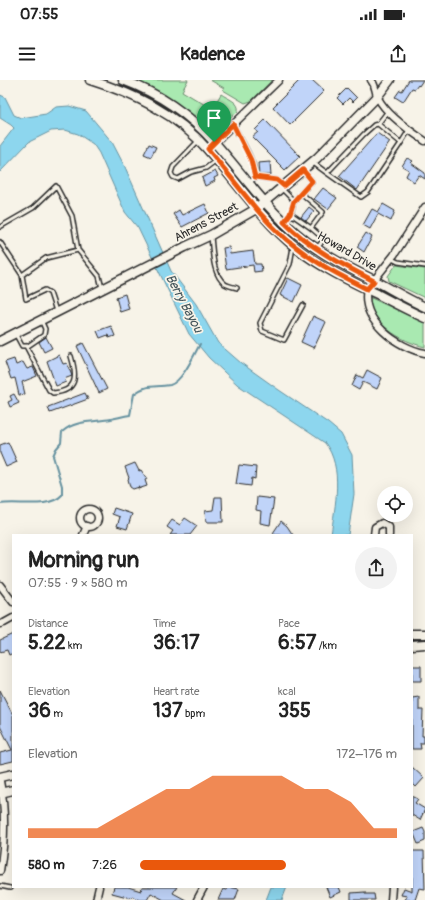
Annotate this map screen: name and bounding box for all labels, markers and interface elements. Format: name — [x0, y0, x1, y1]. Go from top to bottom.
text: 07:55 — [20, 5, 58, 24]
icon: menu — [16, 43, 38, 65]
text: Kadence — [180, 43, 245, 66]
icon: share — [387, 43, 409, 65]
pin — [197, 101, 231, 142]
icon: arrive — [203, 107, 225, 129]
street label: Ahrens Street — [172, 199, 241, 246]
street label: Howard Drive — [315, 229, 379, 274]
water label: Berry Bayou — [162, 272, 207, 337]
map controls — [377, 486, 413, 522]
button: locate — [377, 486, 413, 522]
text: Morning run — [28, 546, 139, 574]
button: share — [355, 547, 397, 589]
text: 07:55 · 9 × 580 m — [28, 575, 128, 591]
text: Distance — [28, 617, 68, 630]
text: Time — [153, 617, 176, 630]
text: Pace — [278, 617, 300, 630]
text: 5.22 — [28, 630, 66, 655]
text: 36:17 — [153, 630, 200, 655]
text: 6:57 — [278, 630, 316, 655]
text: km — [66, 639, 82, 652]
text: /km — [316, 639, 337, 652]
text: Elevation — [28, 685, 70, 698]
text: Heart rate — [153, 685, 199, 698]
text: kcal — [278, 685, 296, 698]
text: 36 — [28, 698, 51, 723]
text: 137 — [153, 698, 183, 723]
text: 355 — [278, 698, 311, 723]
text: m — [51, 707, 63, 720]
text: bpm — [183, 707, 205, 720]
text: Elevation — [28, 746, 78, 762]
text: 172–176 m — [336, 746, 397, 762]
text: 580 m — [28, 857, 65, 873]
text: 7:26 — [92, 857, 117, 873]

